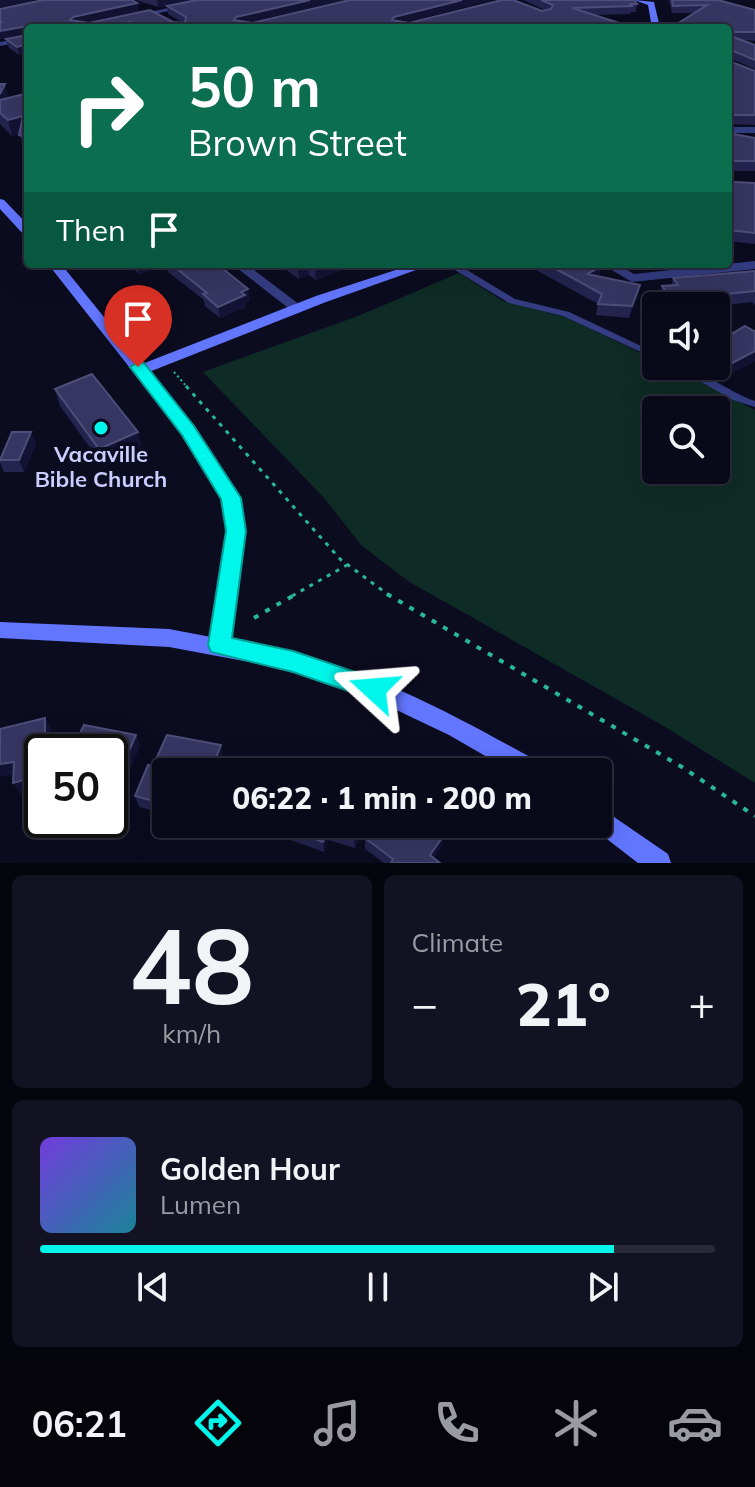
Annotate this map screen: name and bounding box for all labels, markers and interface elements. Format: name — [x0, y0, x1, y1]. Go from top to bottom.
text: 50 m — [188, 51, 321, 121]
icon: right — [56, 56, 160, 160]
text: Brown Street — [188, 120, 407, 165]
icon: arrive — [142, 208, 186, 252]
text: Then — [56, 211, 126, 249]
pin — [104, 285, 172, 367]
map controls — [642, 292, 730, 484]
button: sound — [642, 292, 730, 380]
icon: arrive — [116, 297, 160, 341]
button: search — [642, 396, 730, 484]
marker: Vacaville Bible Church — [92, 419, 110, 437]
place label: Vacaville Bible Church — [35, 440, 167, 493]
position arrow — [332, 647, 416, 731]
speed limit sign: 50 — [24, 734, 128, 838]
text: 06:22 · 1 min · 200 m — [232, 779, 532, 817]
text: 48 — [129, 899, 254, 1030]
text: Climate — [412, 926, 503, 959]
text: 21° — [516, 966, 611, 1041]
text: − — [412, 976, 438, 1031]
text: + — [689, 976, 715, 1031]
text: km/h — [162, 1017, 221, 1050]
text: Golden Hour — [160, 1150, 340, 1188]
text: Lumen — [160, 1188, 241, 1221]
icon: previous — [131, 1265, 175, 1309]
icon: pause — [356, 1265, 400, 1309]
icon: next — [581, 1265, 625, 1309]
icon: directions — [190, 1395, 246, 1451]
icon: music — [309, 1395, 365, 1451]
icon: phone — [429, 1395, 485, 1451]
icon: climate — [548, 1395, 604, 1451]
icon: car — [667, 1395, 723, 1451]
text: 06:21 — [32, 1401, 127, 1446]

